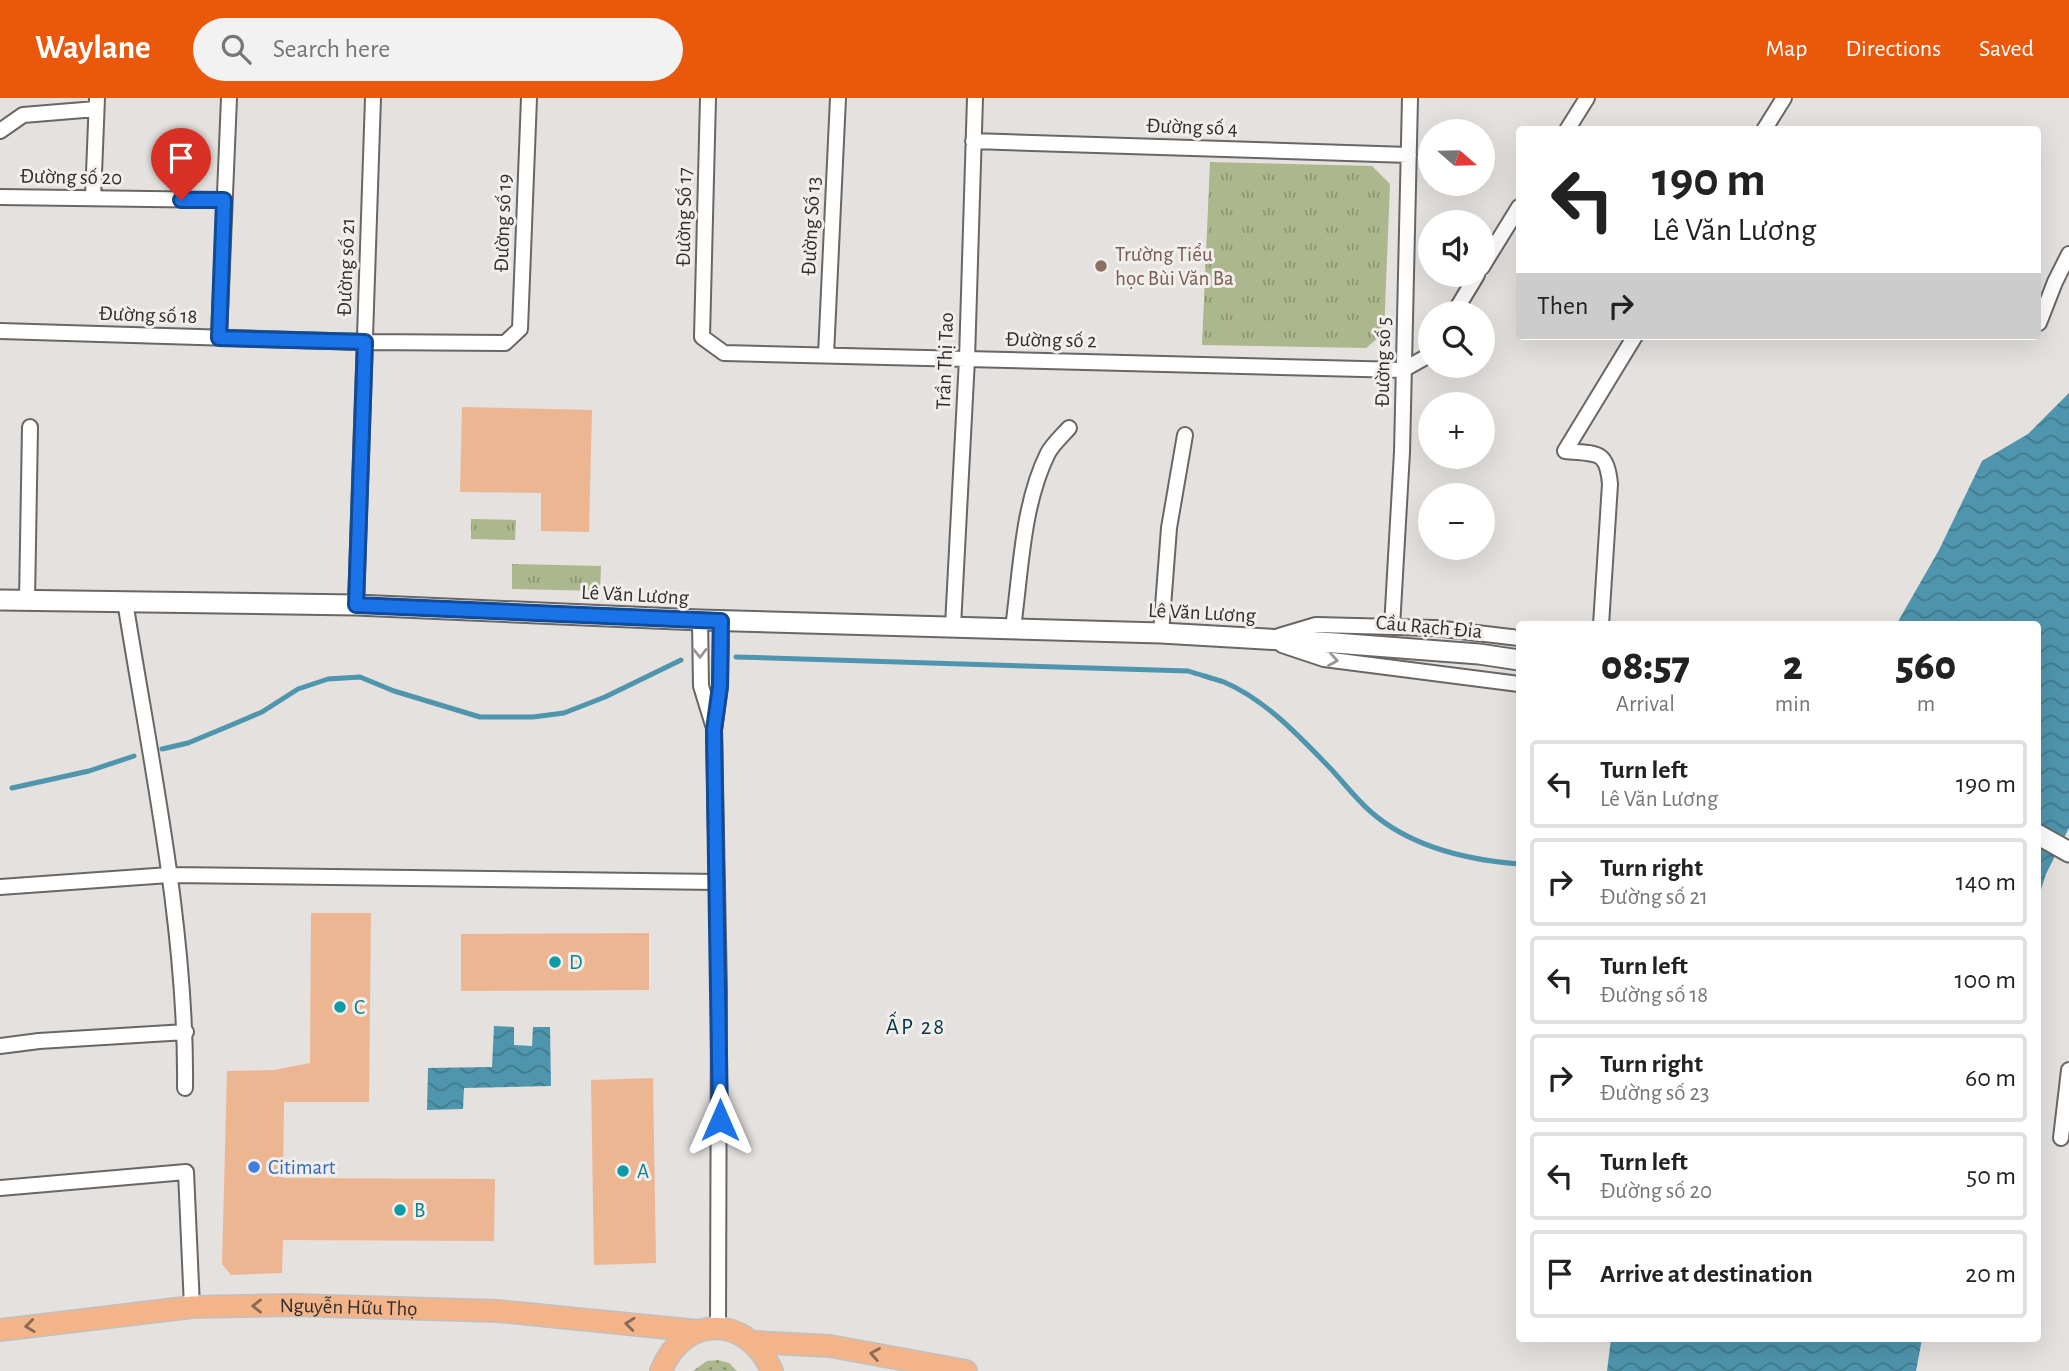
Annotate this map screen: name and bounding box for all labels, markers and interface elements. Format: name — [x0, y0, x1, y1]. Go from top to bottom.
search box — [193, 18, 683, 81]
icon: search — [217, 30, 255, 68]
text: Waylane — [35, 32, 151, 65]
text: Search here — [273, 36, 390, 62]
text: Map — [1765, 37, 1807, 61]
text: Directions — [1845, 37, 1941, 61]
text: Saved — [1979, 37, 2034, 61]
street label: Đường số 4 — [1146, 115, 1238, 139]
north arrow — [1418, 119, 1494, 196]
map controls — [1418, 119, 1495, 560]
pin — [151, 128, 211, 200]
icon: arrive — [162, 139, 200, 177]
icon: left — [1537, 154, 1628, 245]
text: 190 m — [1652, 156, 1766, 205]
street label: Đường số 20 — [20, 166, 122, 188]
street label: Đường Số 17 — [673, 167, 695, 267]
street label: Đường số 19 — [491, 173, 515, 273]
street label: Đường Số 13 — [798, 176, 824, 276]
button: sound — [1418, 210, 1495, 287]
text: Lê Văn Lương — [1652, 214, 1816, 246]
street label: Đường số 21 — [334, 217, 358, 317]
place label: Trường Tiểu học Bùi Văn Ba — [1115, 243, 1234, 289]
marker: Trường Tiểu học Bùi Văn Ba — [1093, 258, 1109, 274]
icon: right — [1602, 287, 1640, 325]
text: Then — [1537, 293, 1588, 319]
button: search — [1418, 301, 1495, 378]
street label: Đường số 18 — [98, 303, 198, 327]
street label: Trần Thị Tao — [933, 312, 957, 410]
street label: Đường số 5 — [1372, 317, 1394, 407]
street label: Đường số 2 — [1005, 329, 1097, 351]
button: + — [1418, 392, 1495, 469]
button: − — [1418, 483, 1495, 560]
street label: Lê Văn Lương — [581, 582, 690, 608]
street label: Lê Văn Lương — [1148, 600, 1257, 626]
street label: Cầu Rạch Đỉa — [1375, 612, 1484, 642]
text: 08:57 — [1601, 645, 1690, 687]
text: 2 — [1783, 645, 1803, 687]
text: 560 — [1895, 645, 1956, 687]
one-way arrow — [693, 648, 708, 659]
one-way arrow — [1327, 652, 1339, 667]
text: Arrival — [1616, 693, 1675, 716]
text: min — [1775, 693, 1811, 716]
text: m — [1917, 693, 1935, 716]
text: Turn left — [1600, 757, 1688, 783]
icon: left — [1541, 765, 1579, 803]
text: 190 m — [1956, 771, 2016, 797]
text: Lê Văn Lương — [1600, 788, 1718, 811]
text: Turn right — [1600, 855, 1703, 881]
icon: right — [1541, 863, 1579, 901]
text: 140 m — [1956, 869, 2016, 895]
text: Đường số 21 — [1600, 886, 1708, 909]
place label: D — [569, 952, 583, 973]
text: Turn left — [1600, 953, 1688, 979]
marker: D — [547, 954, 563, 970]
icon: left — [1541, 961, 1579, 999]
text: 100 m — [1955, 967, 2016, 993]
text: Đường số 18 — [1600, 984, 1708, 1007]
place label: C — [354, 997, 365, 1018]
marker: C — [332, 999, 348, 1015]
district label: ẤP 28 — [886, 1011, 946, 1039]
text: Turn right — [1600, 1051, 1703, 1077]
icon: right — [1541, 1059, 1579, 1097]
text: 60 m — [1965, 1065, 2016, 1091]
text: Đường số 23 — [1600, 1082, 1709, 1105]
position arrow — [683, 1083, 757, 1157]
text: Turn left — [1600, 1149, 1688, 1175]
place label: Citimart — [268, 1157, 336, 1178]
icon: left — [1541, 1157, 1579, 1195]
marker: Citimart — [246, 1159, 262, 1175]
place label: A — [637, 1161, 649, 1182]
marker: A — [615, 1163, 631, 1179]
text: 50 m — [1966, 1163, 2016, 1189]
text: Đường số 20 — [1600, 1180, 1712, 1203]
place label: B — [414, 1200, 425, 1221]
marker: B — [392, 1202, 408, 1218]
icon: arrive — [1541, 1255, 1579, 1293]
text: Arrive at destination — [1600, 1261, 1813, 1287]
text: 20 m — [1965, 1261, 2016, 1287]
street label: Nguyễn Hữu Thọ — [279, 1294, 418, 1319]
one-way arrow — [251, 1298, 261, 1314]
one-way arrow — [625, 1316, 636, 1331]
one-way arrow — [24, 1319, 36, 1334]
one-way arrow — [869, 1348, 881, 1363]

